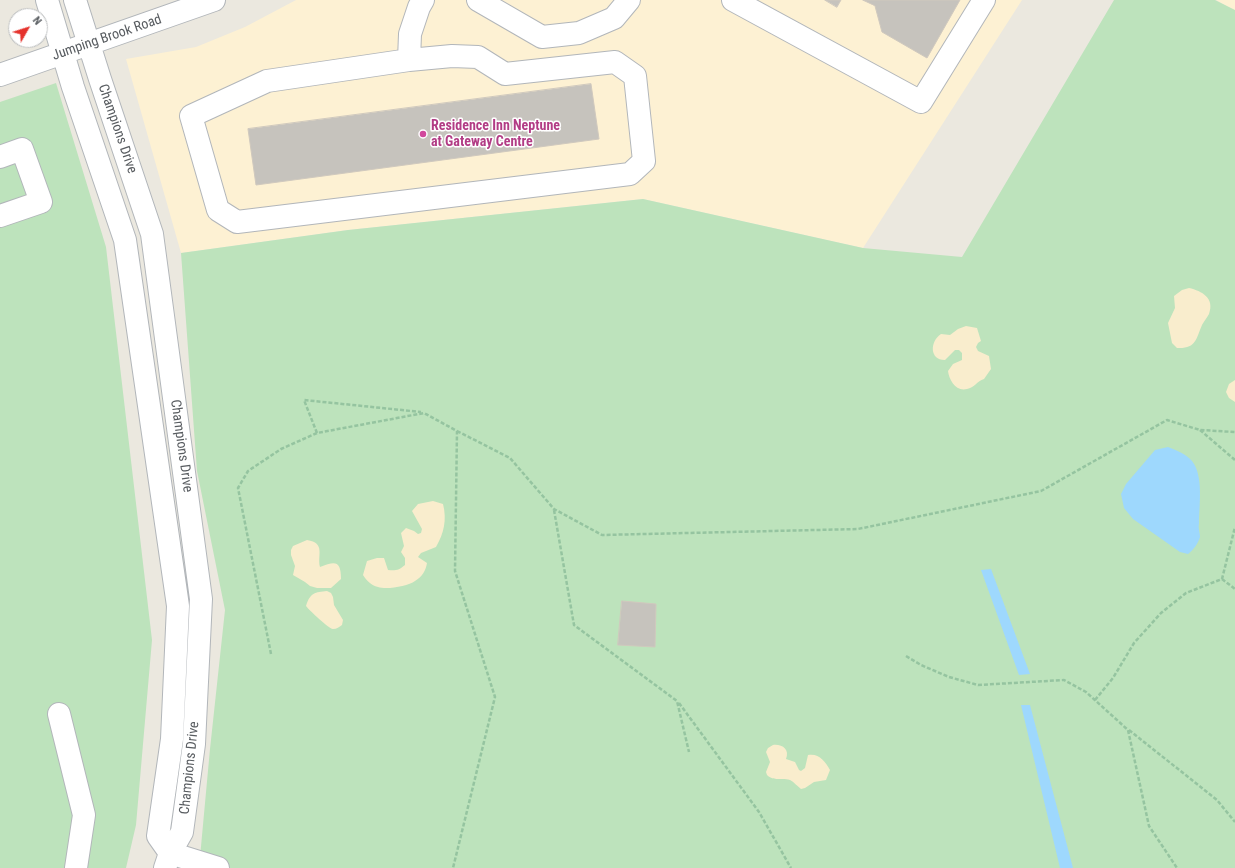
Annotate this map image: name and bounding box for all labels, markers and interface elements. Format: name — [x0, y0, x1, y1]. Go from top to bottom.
north arrow — [8, 8, 48, 48]
street label: Jumping Brook Road — [50, 11, 164, 65]
text: N — [30, 14, 44, 27]
street label: Champions Drive — [94, 82, 140, 176]
place label: Residence Inn Neptune at Gateway Centre — [431, 118, 560, 150]
marker: Residence Inn Neptune at Gateway Centre — [418, 129, 428, 139]
street label: Champions Drive — [166, 399, 196, 493]
street label: Champions Drive — [177, 721, 203, 815]

